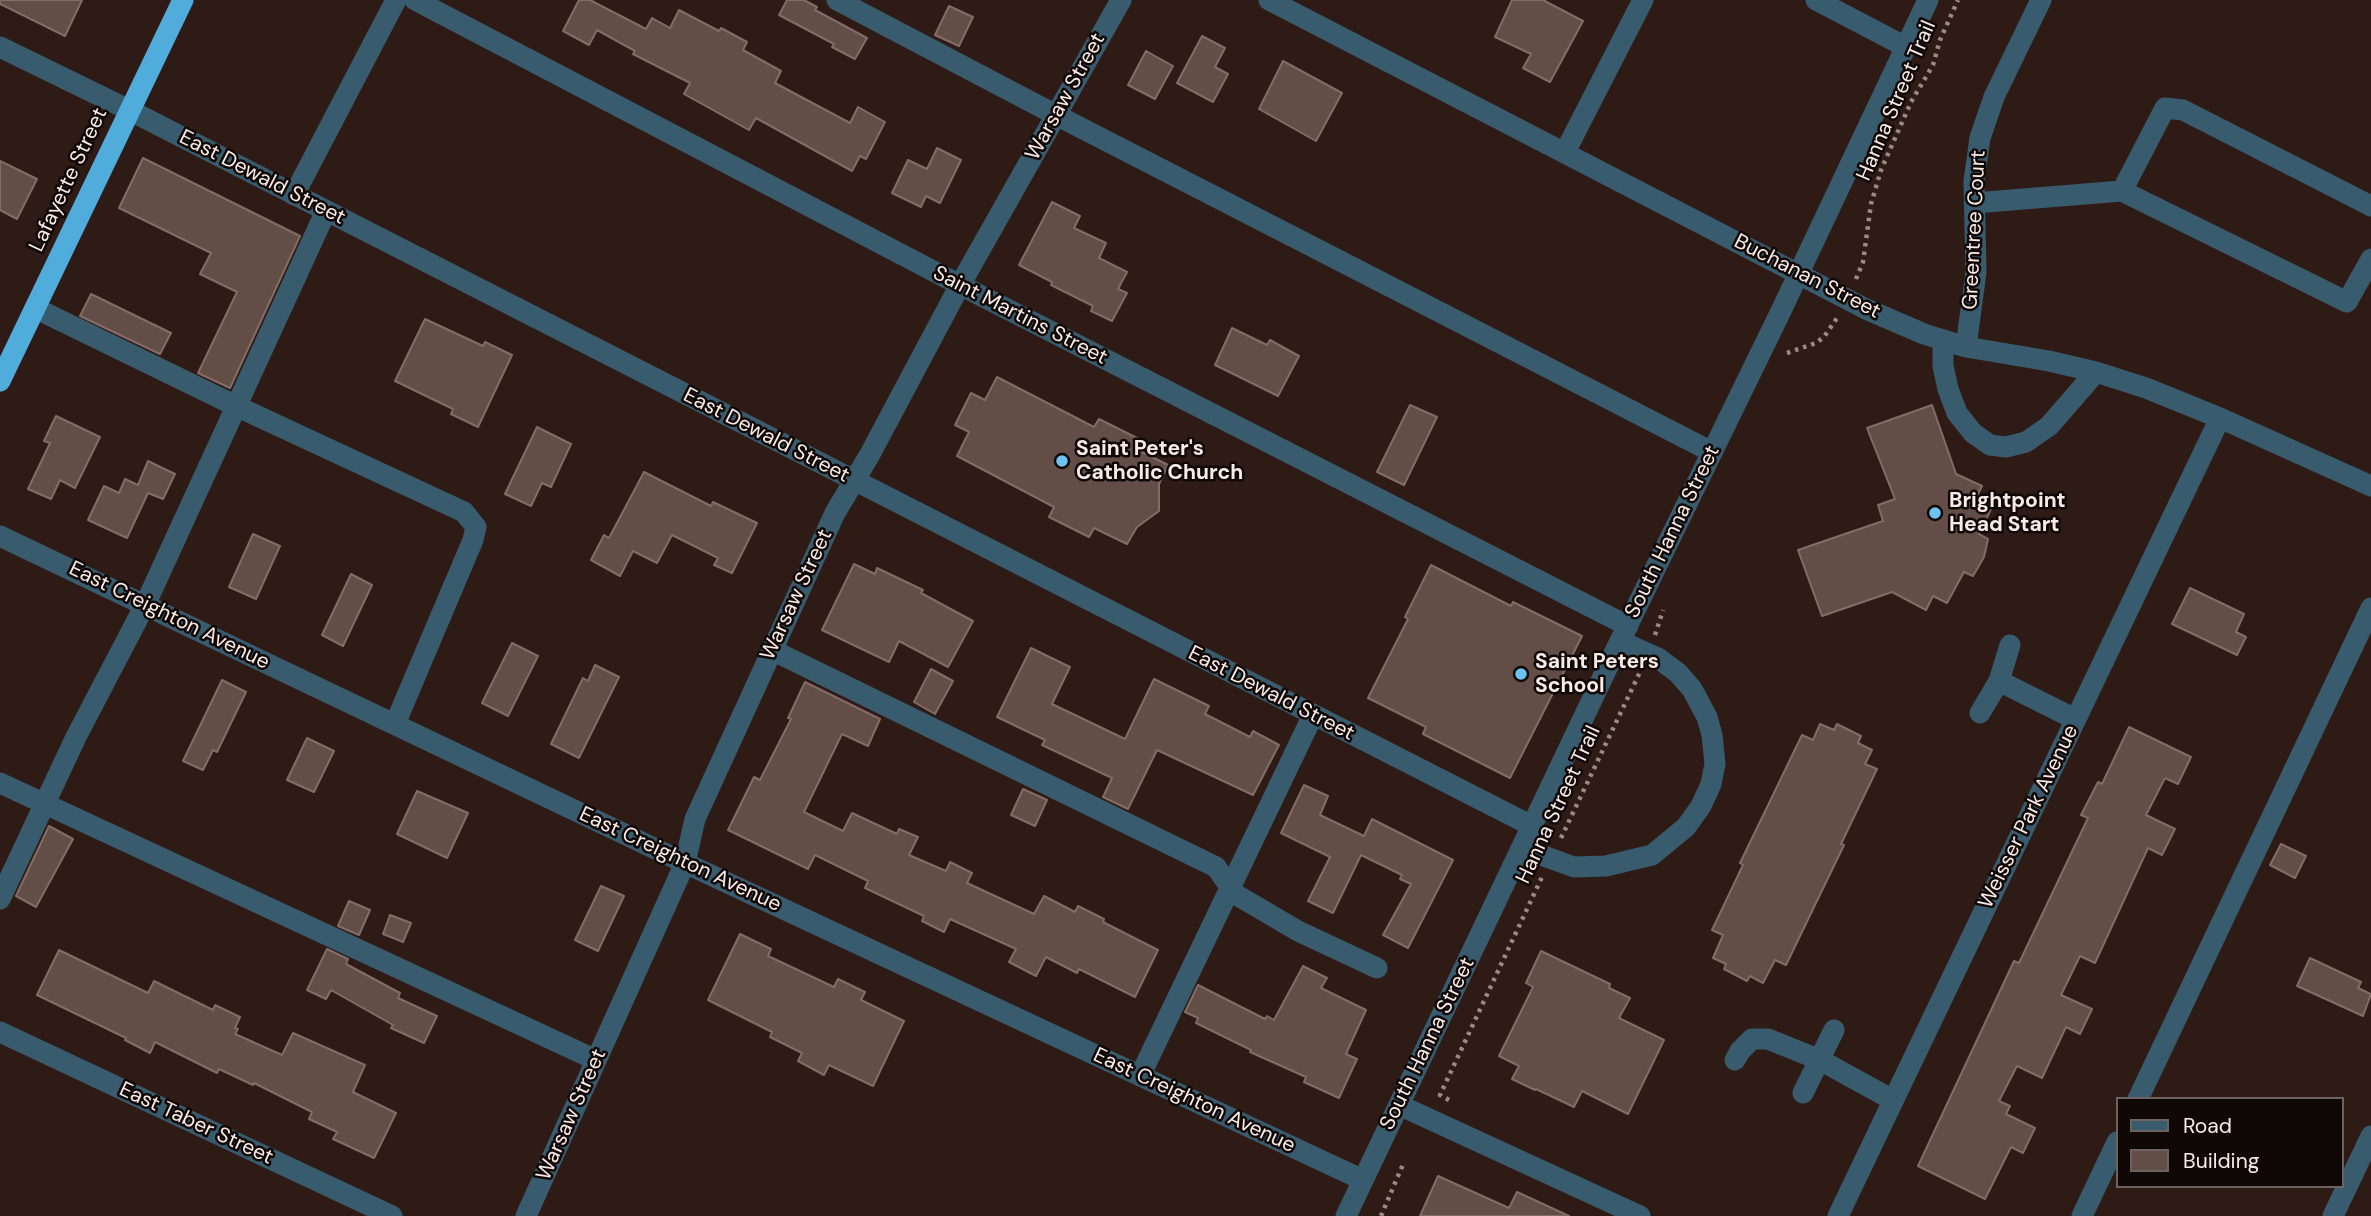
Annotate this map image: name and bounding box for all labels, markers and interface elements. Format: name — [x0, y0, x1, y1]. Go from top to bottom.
street label: Hanna Street Trail — [1852, 17, 1942, 185]
street label: Warsaw Street — [1021, 29, 1111, 165]
street label: Lafayette Street — [25, 104, 113, 256]
street label: East Dewald Street — [175, 125, 349, 231]
street label: Greentree Court — [1958, 150, 1992, 310]
street label: Buchanan Street — [1730, 229, 1884, 325]
street label: Saint Martins Street — [929, 261, 1111, 371]
street label: East Dewald Street — [679, 383, 853, 489]
place label: Saint Peter's Catholic Church — [1076, 436, 1243, 486]
street label: South Hanna Street — [1620, 442, 1726, 622]
marker: Saint Peter's Catholic Church — [1054, 453, 1070, 469]
place label: Brightpoint Head Start — [1949, 488, 2066, 538]
marker: Brightpoint Head Start — [1927, 505, 1943, 521]
street label: Warsaw Street — [756, 526, 838, 664]
street label: East Creighton Avenue — [65, 557, 273, 675]
street label: East Dewald Street — [1184, 641, 1358, 747]
place label: Saint Peters School — [1535, 649, 1659, 699]
marker: Saint Peters School — [1513, 666, 1529, 682]
street label: Weisser Park Avenue — [1974, 721, 2084, 913]
street label: Hanna Street Trail — [1511, 722, 1607, 888]
street label: East Creighton Avenue — [575, 802, 785, 918]
street label: South Hanna Street — [1375, 954, 1481, 1134]
street label: East Creighton Avenue — [1089, 1043, 1299, 1159]
street label: Warsaw Street — [532, 1045, 612, 1185]
street label: East Taber Street — [115, 1077, 277, 1171]
legend — [2116, 1097, 2343, 1188]
text: Road — [2183, 1112, 2232, 1140]
text: Building — [2183, 1147, 2259, 1175]

